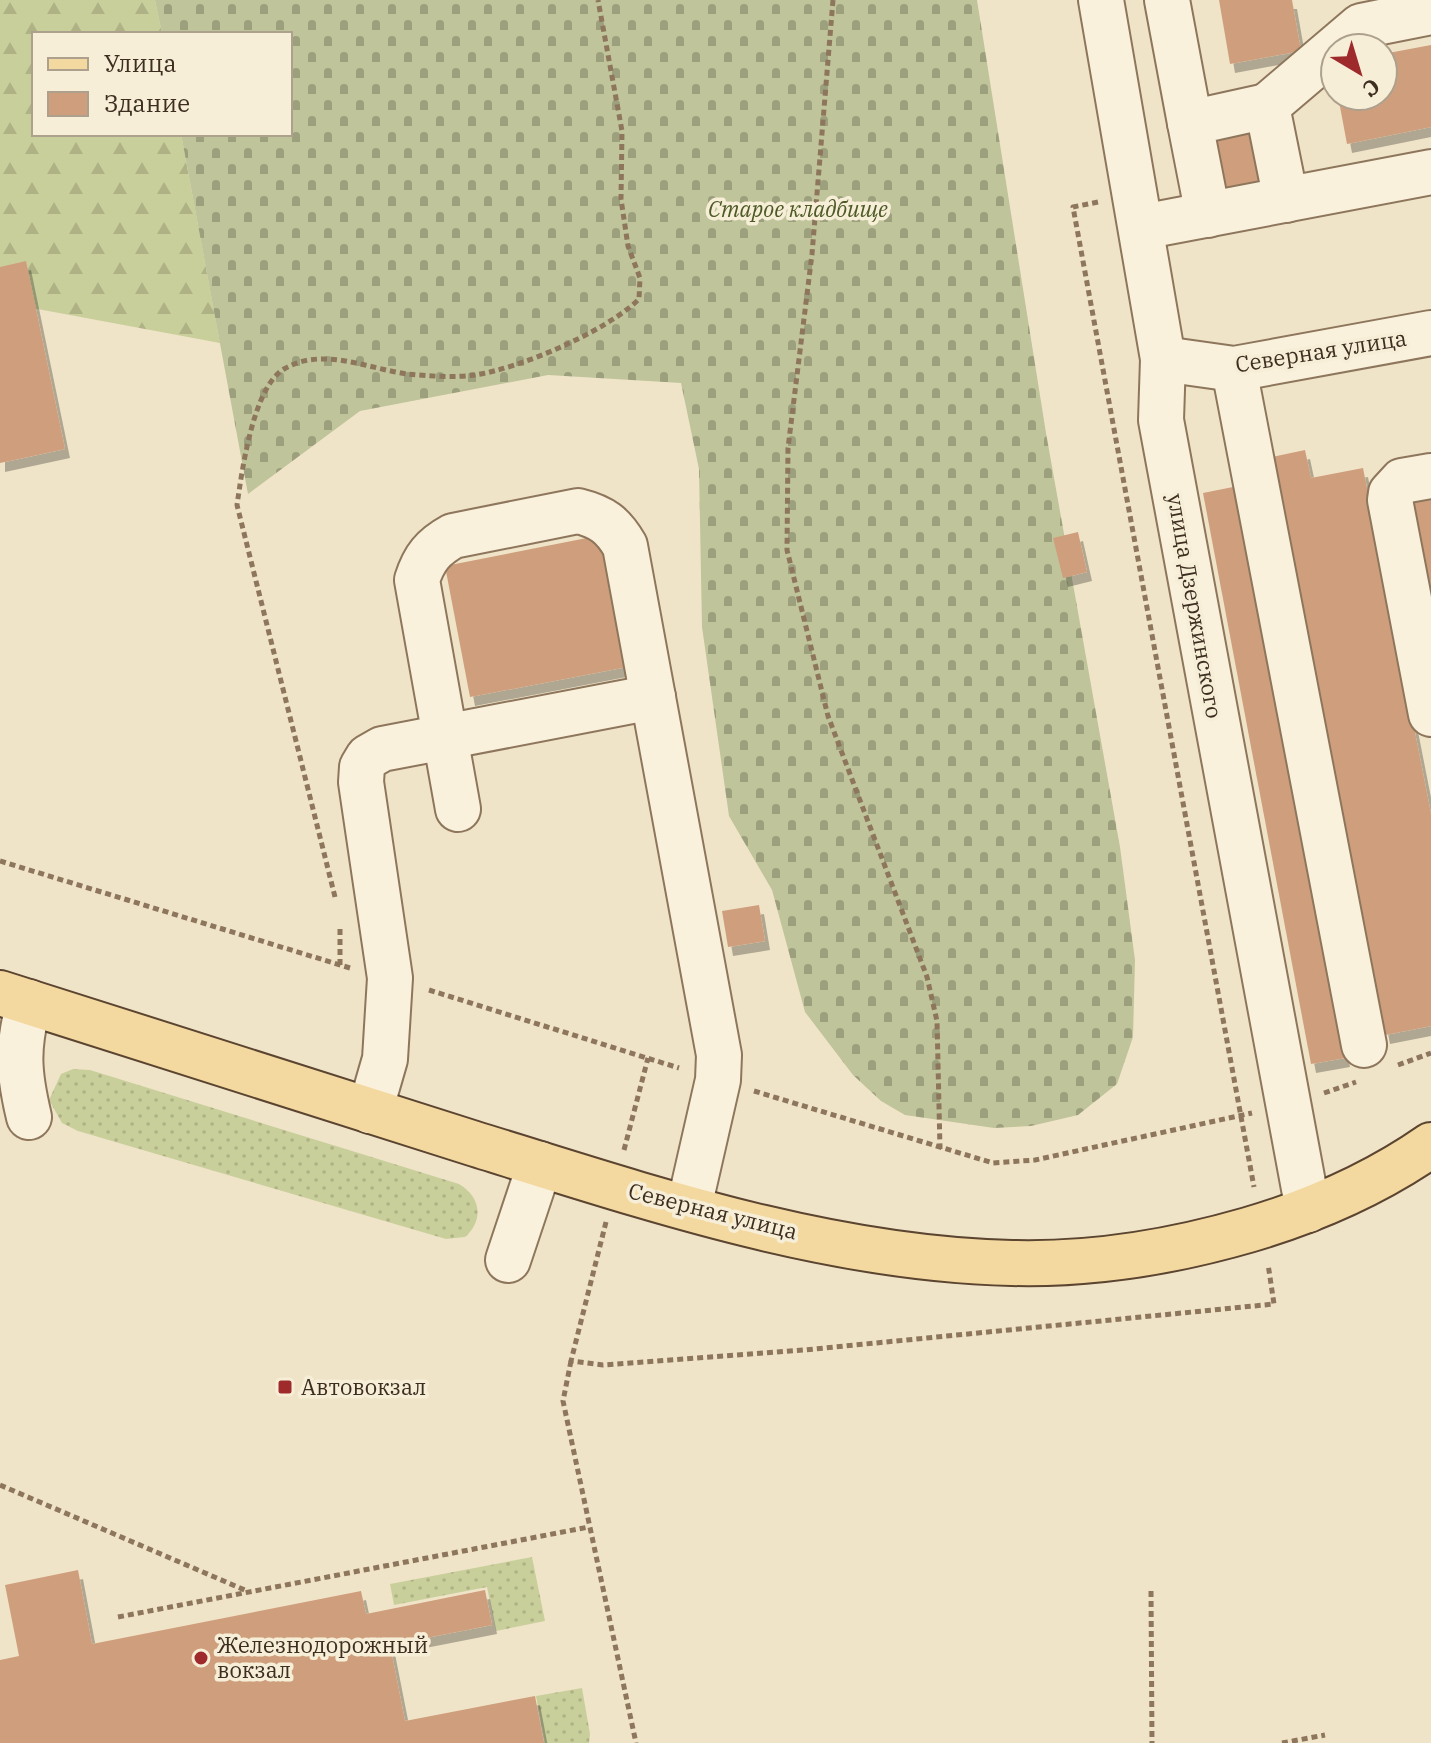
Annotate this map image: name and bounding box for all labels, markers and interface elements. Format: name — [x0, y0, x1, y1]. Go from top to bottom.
legend — [32, 32, 292, 136]
north arrow — [1319, 32, 1399, 112]
text: Улица — [104, 47, 177, 79]
text: С — [1357, 72, 1386, 104]
text: Здание — [104, 87, 190, 119]
park label: Старое кладбище — [708, 194, 888, 223]
street label: Северная улица — [1233, 323, 1409, 378]
street label: улица Дзержинского — [1161, 491, 1230, 720]
street label: Северная улица — [626, 1176, 801, 1246]
place label: Автовокзал — [301, 1372, 426, 1401]
marker: Автовокзал — [276, 1378, 294, 1396]
place label: Железнодорожный вокзал — [217, 1630, 428, 1684]
marker: Железнодорожный вокзал — [192, 1649, 210, 1667]

